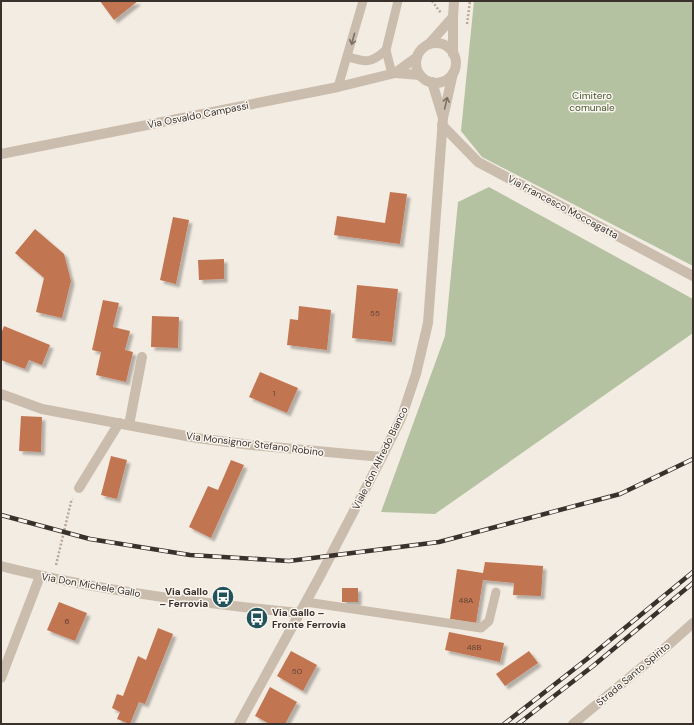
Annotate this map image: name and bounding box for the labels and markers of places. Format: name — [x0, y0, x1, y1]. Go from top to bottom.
bus stop icon: Via Gallo – Ferrovia — [210, 584, 236, 610]
place label: Via Gallo – Ferrovia — [159, 585, 208, 610]
bus stop icon: Via Gallo – Fronte Ferrovia — [244, 605, 270, 631]
place label: Via Gallo – Fronte Ferrovia — [272, 606, 346, 631]

